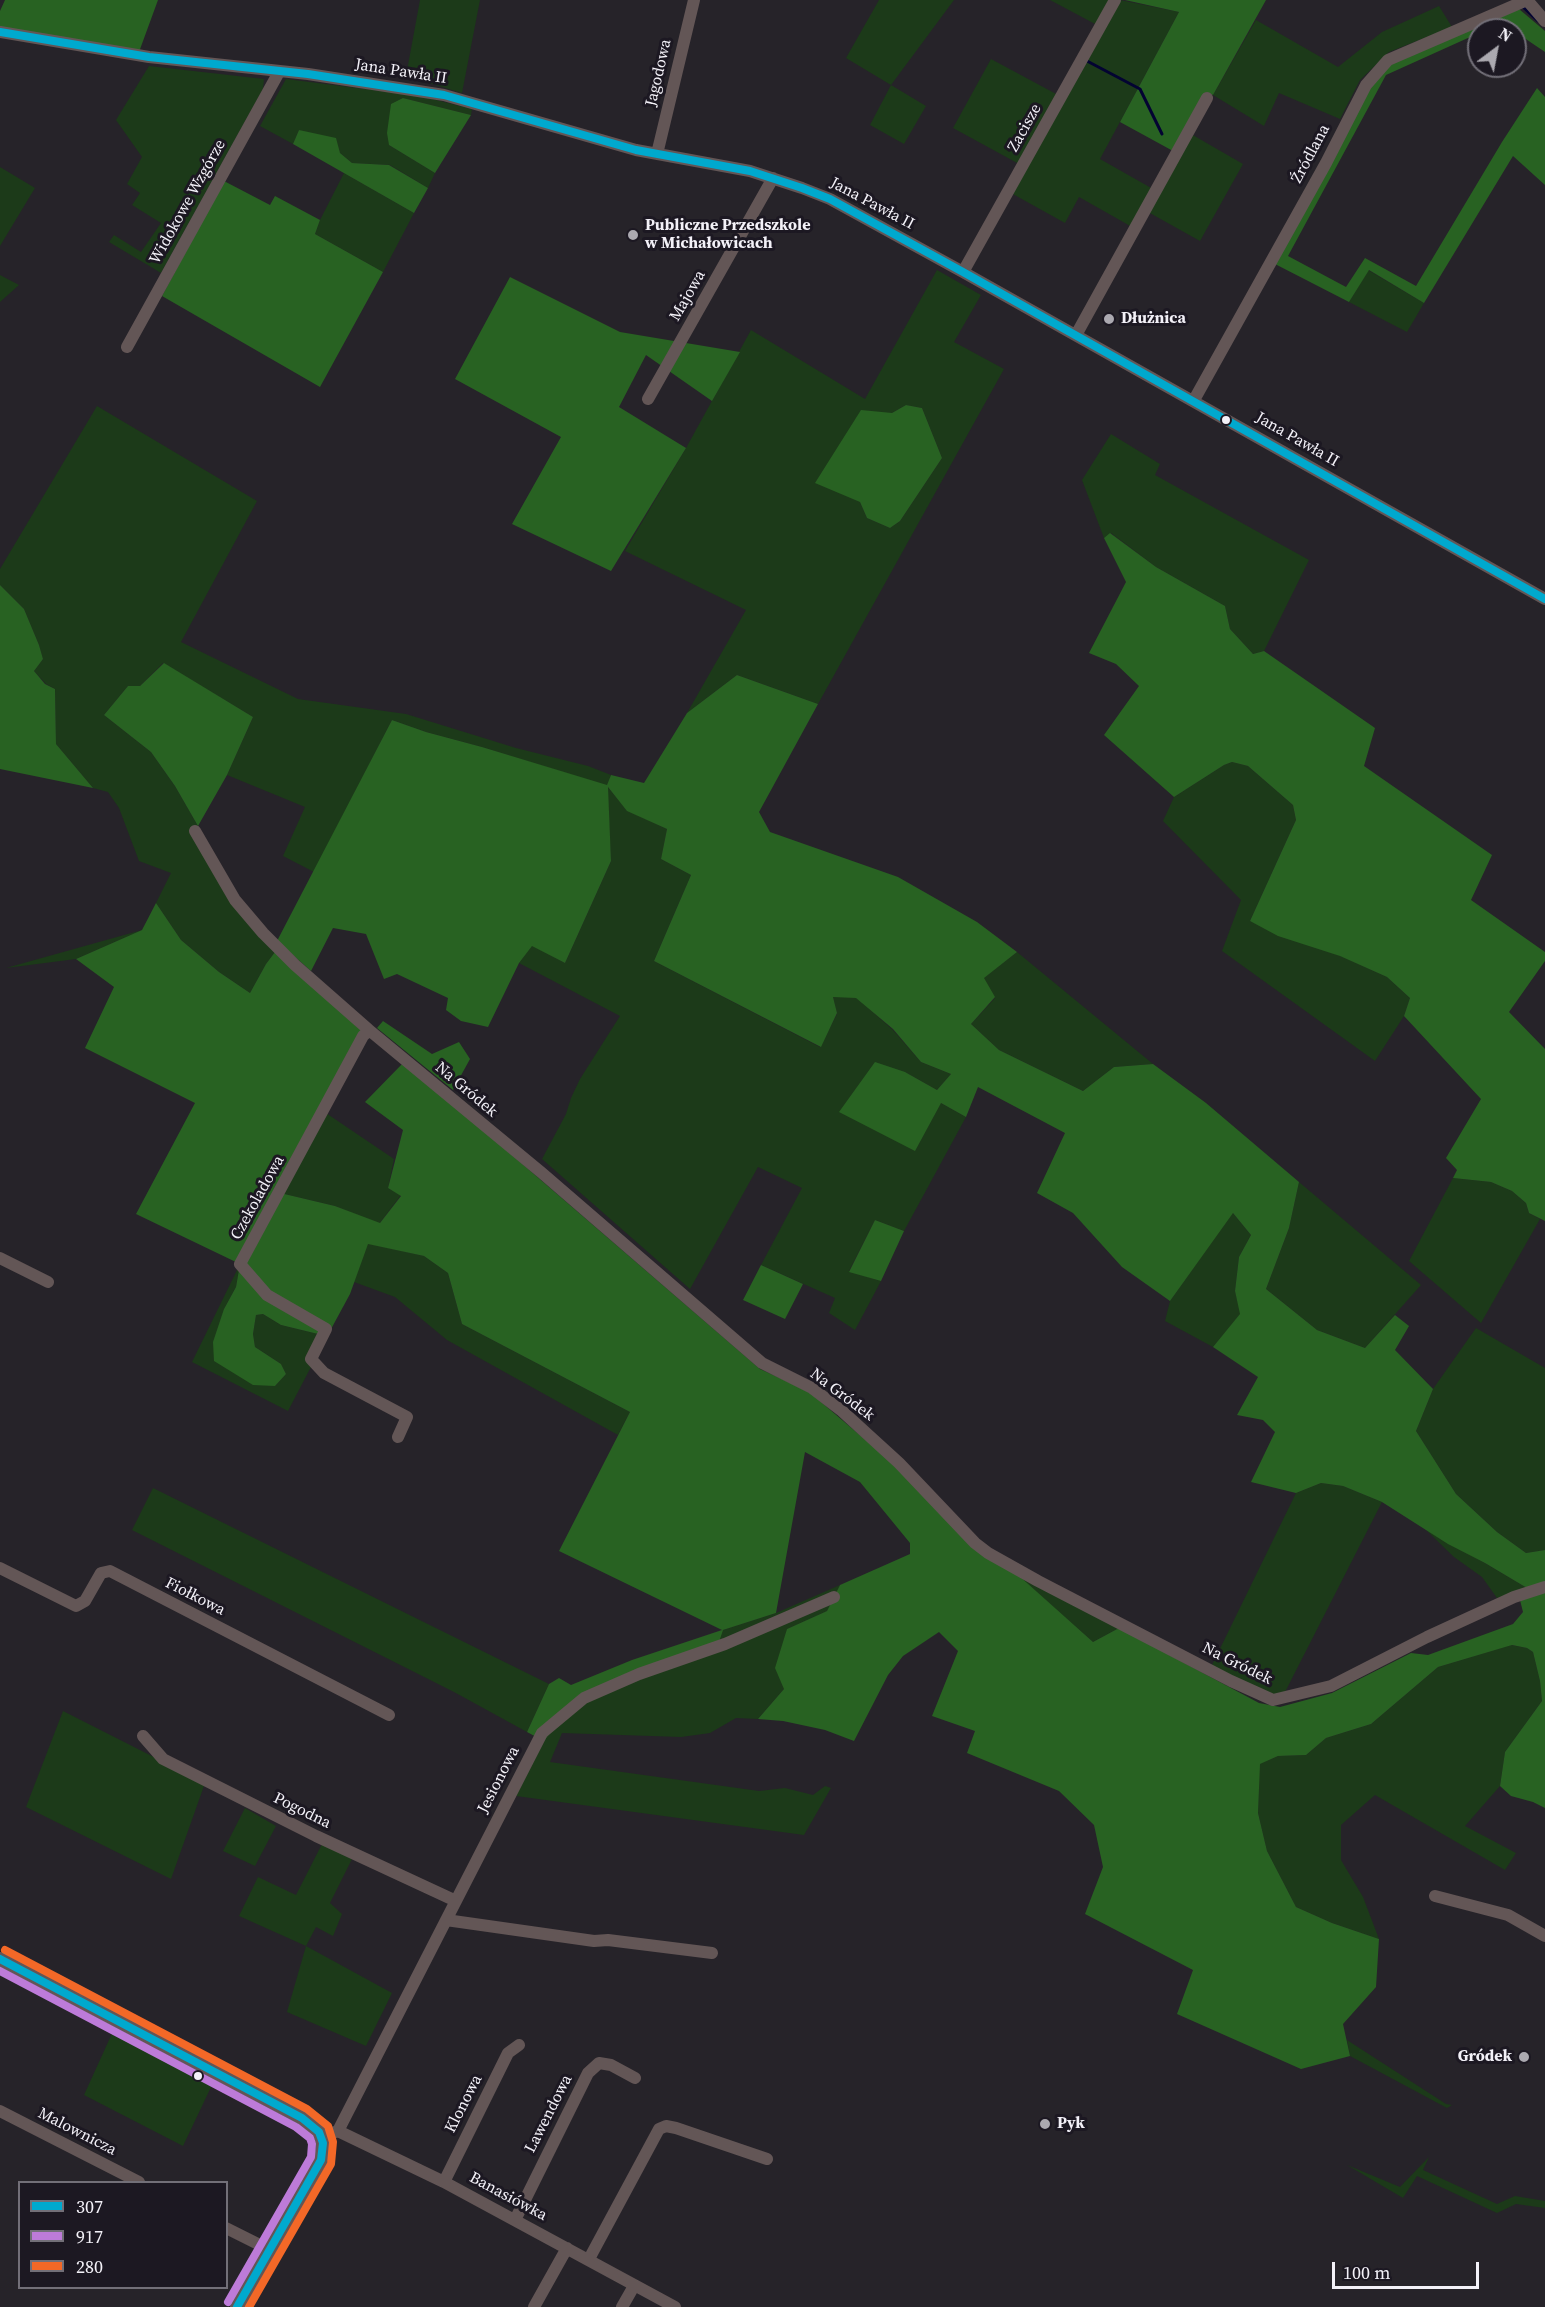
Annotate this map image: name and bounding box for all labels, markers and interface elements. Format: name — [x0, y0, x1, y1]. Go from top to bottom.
north arrow — [1467, 18, 1527, 78]
text: N — [1495, 22, 1516, 47]
street label: Jagodowa — [642, 38, 676, 108]
street label: Jana Pawła II — [354, 55, 448, 89]
street label: Zacisze — [1004, 101, 1046, 155]
street label: Źródlana — [1288, 121, 1334, 187]
street label: Widokowe Wzgórze — [146, 136, 230, 268]
street label: Jana Pawła II — [827, 174, 917, 234]
place label: Publiczne Przedszkole w Michałowicach — [645, 216, 811, 254]
marker: Publiczne Przedszkole w Michałowicach — [626, 228, 640, 242]
street label: Majowa — [666, 267, 710, 325]
place label: Dłużnica — [1121, 309, 1186, 329]
marker: Dłużnica — [1102, 312, 1116, 326]
street label: Jana Pawła II — [1252, 409, 1342, 471]
unlabelled marker — [1220, 414, 1232, 426]
street label: Na Gródek — [431, 1058, 501, 1122]
street label: Czekoladowa — [227, 1153, 289, 1243]
street label: Na Gródek — [806, 1365, 878, 1425]
street label: Fiołkowa — [162, 1574, 228, 1620]
street label: Na Gródek — [1199, 1639, 1275, 1689]
street label: Jesionowa — [474, 1743, 524, 1817]
street label: Pogodna — [270, 1789, 334, 1833]
place label: Gródek — [1458, 2047, 1512, 2067]
marker: Gródek — [1517, 2050, 1531, 2064]
unlabelled marker — [192, 2070, 204, 2082]
street label: Klonowa — [441, 2072, 487, 2136]
street label: Lawendowa — [521, 2072, 577, 2156]
street label: Malownicza — [34, 2104, 120, 2160]
place label: Pyk — [1057, 2114, 1085, 2134]
marker: Pyk — [1038, 2117, 1052, 2131]
street label: Banasiówka — [466, 2169, 550, 2225]
legend — [18, 2181, 228, 2289]
text: 307 — [76, 2194, 103, 2219]
text: 917 — [76, 2224, 103, 2249]
scale bar — [1335, 2250, 1482, 2288]
text: 280 — [76, 2254, 103, 2279]
text: 100 m — [1343, 2260, 1390, 2285]

